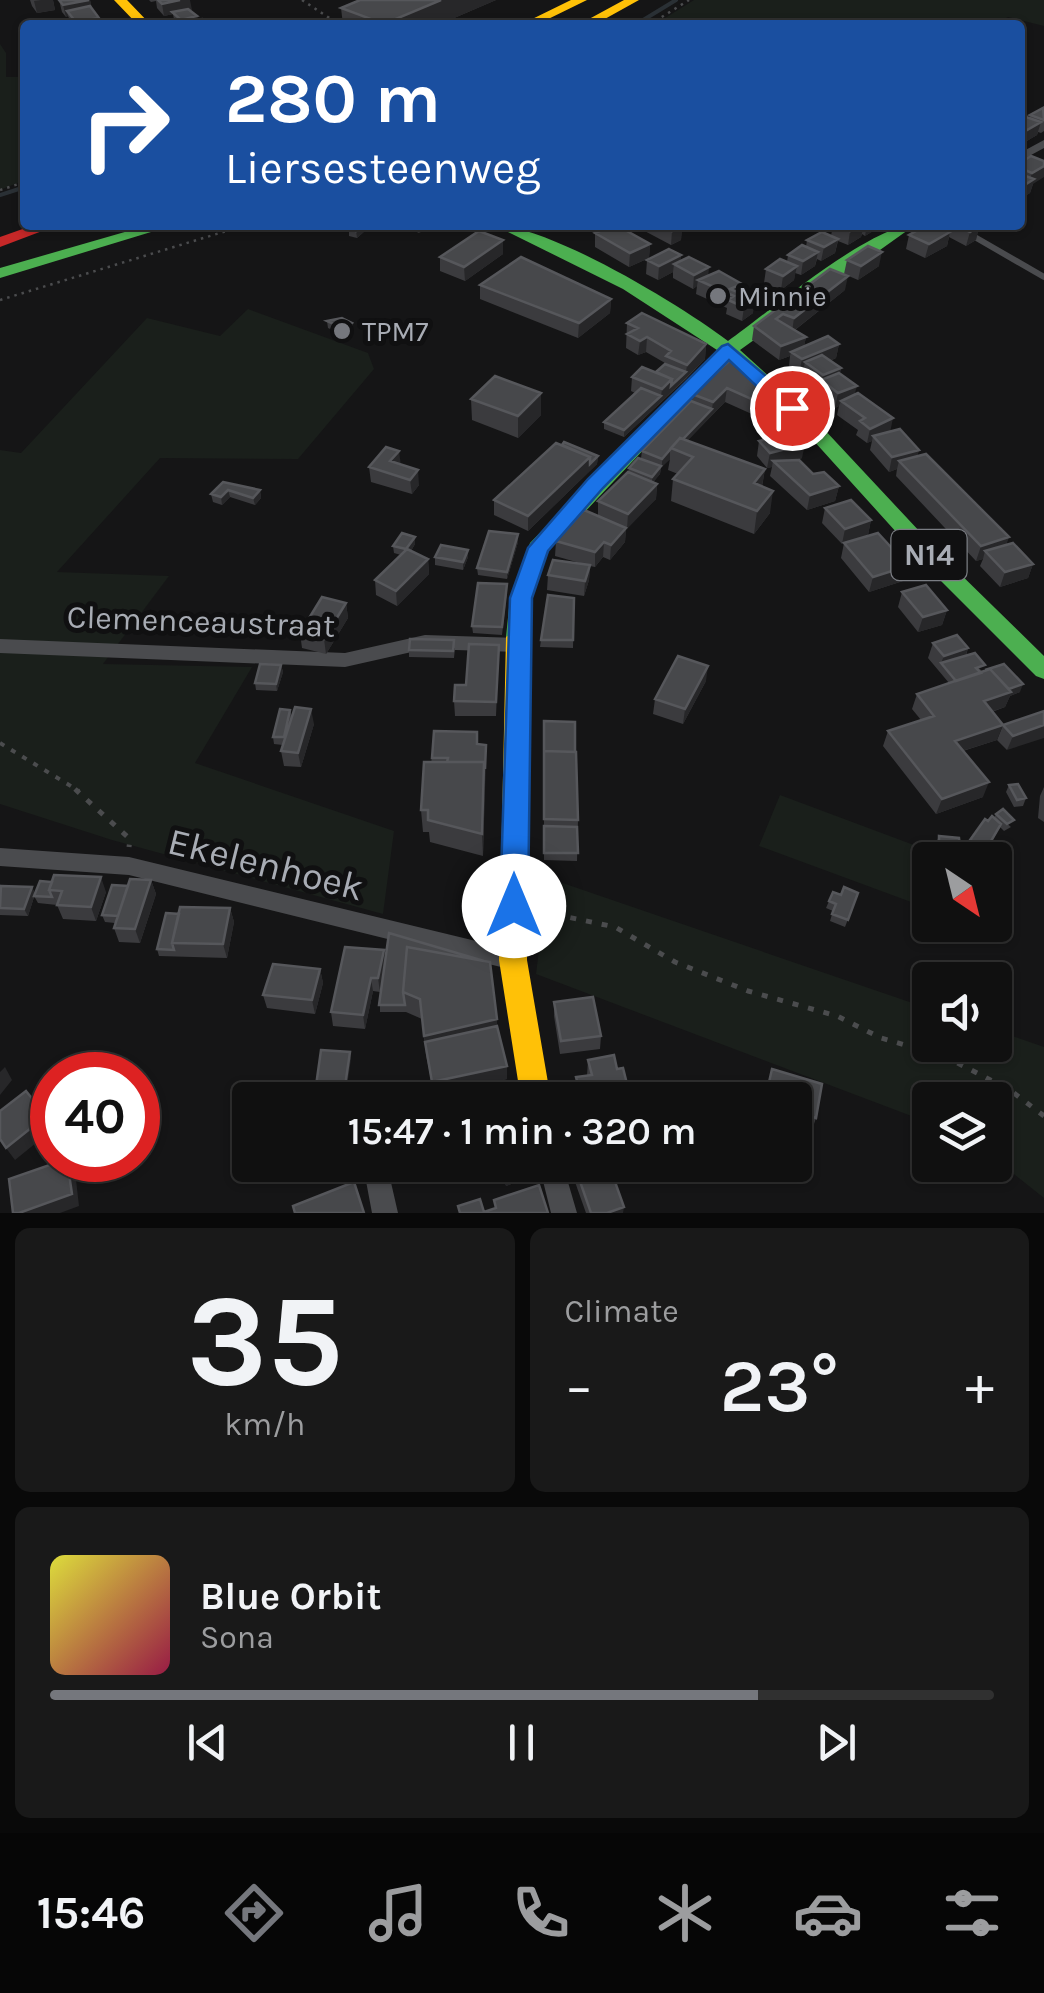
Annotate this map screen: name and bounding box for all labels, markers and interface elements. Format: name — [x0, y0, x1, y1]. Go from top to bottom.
text: 280 m — [225, 58, 441, 140]
icon: right — [60, 60, 190, 190]
text: Liersesteenweg — [225, 142, 541, 194]
place label: Minnie — [738, 280, 827, 313]
marker: Minnie — [707, 285, 729, 307]
place label: TPM7 — [362, 315, 428, 348]
marker: TPM7 — [331, 320, 353, 342]
pin — [750, 366, 835, 451]
icon: arrive — [765, 381, 820, 436]
road number: N14 — [892, 530, 966, 580]
street label: Clemenceaustraat — [66, 598, 336, 645]
street label: Ekelenhoek — [163, 818, 368, 911]
north arrow — [912, 842, 1012, 942]
map controls — [912, 842, 1012, 1182]
position arrow — [462, 854, 566, 958]
button: sound — [912, 962, 1012, 1062]
speed limit sign: 40 — [30, 1052, 160, 1182]
button: layers — [912, 1082, 1012, 1182]
text: 15:47 · 1 min · 320 m — [348, 1109, 696, 1154]
text: 35 — [186, 1265, 343, 1417]
text: Climate — [565, 1293, 679, 1330]
text: 23° — [720, 1342, 839, 1430]
text: − — [565, 1354, 593, 1418]
text: + — [965, 1354, 994, 1418]
text: km/h — [224, 1406, 305, 1443]
text: Blue Orbit — [200, 1574, 381, 1619]
text: Sona — [200, 1619, 274, 1656]
icon: previous — [180, 1715, 235, 1770]
icon: pause — [494, 1715, 549, 1770]
icon: next — [809, 1715, 864, 1770]
icon: directions — [219, 1878, 289, 1948]
icon: music — [363, 1878, 433, 1948]
icon: phone — [506, 1878, 576, 1948]
icon: climate — [650, 1878, 720, 1948]
icon: car — [793, 1878, 863, 1948]
icon: filters — [937, 1878, 1007, 1948]
text: 15:46 — [37, 1887, 145, 1939]

